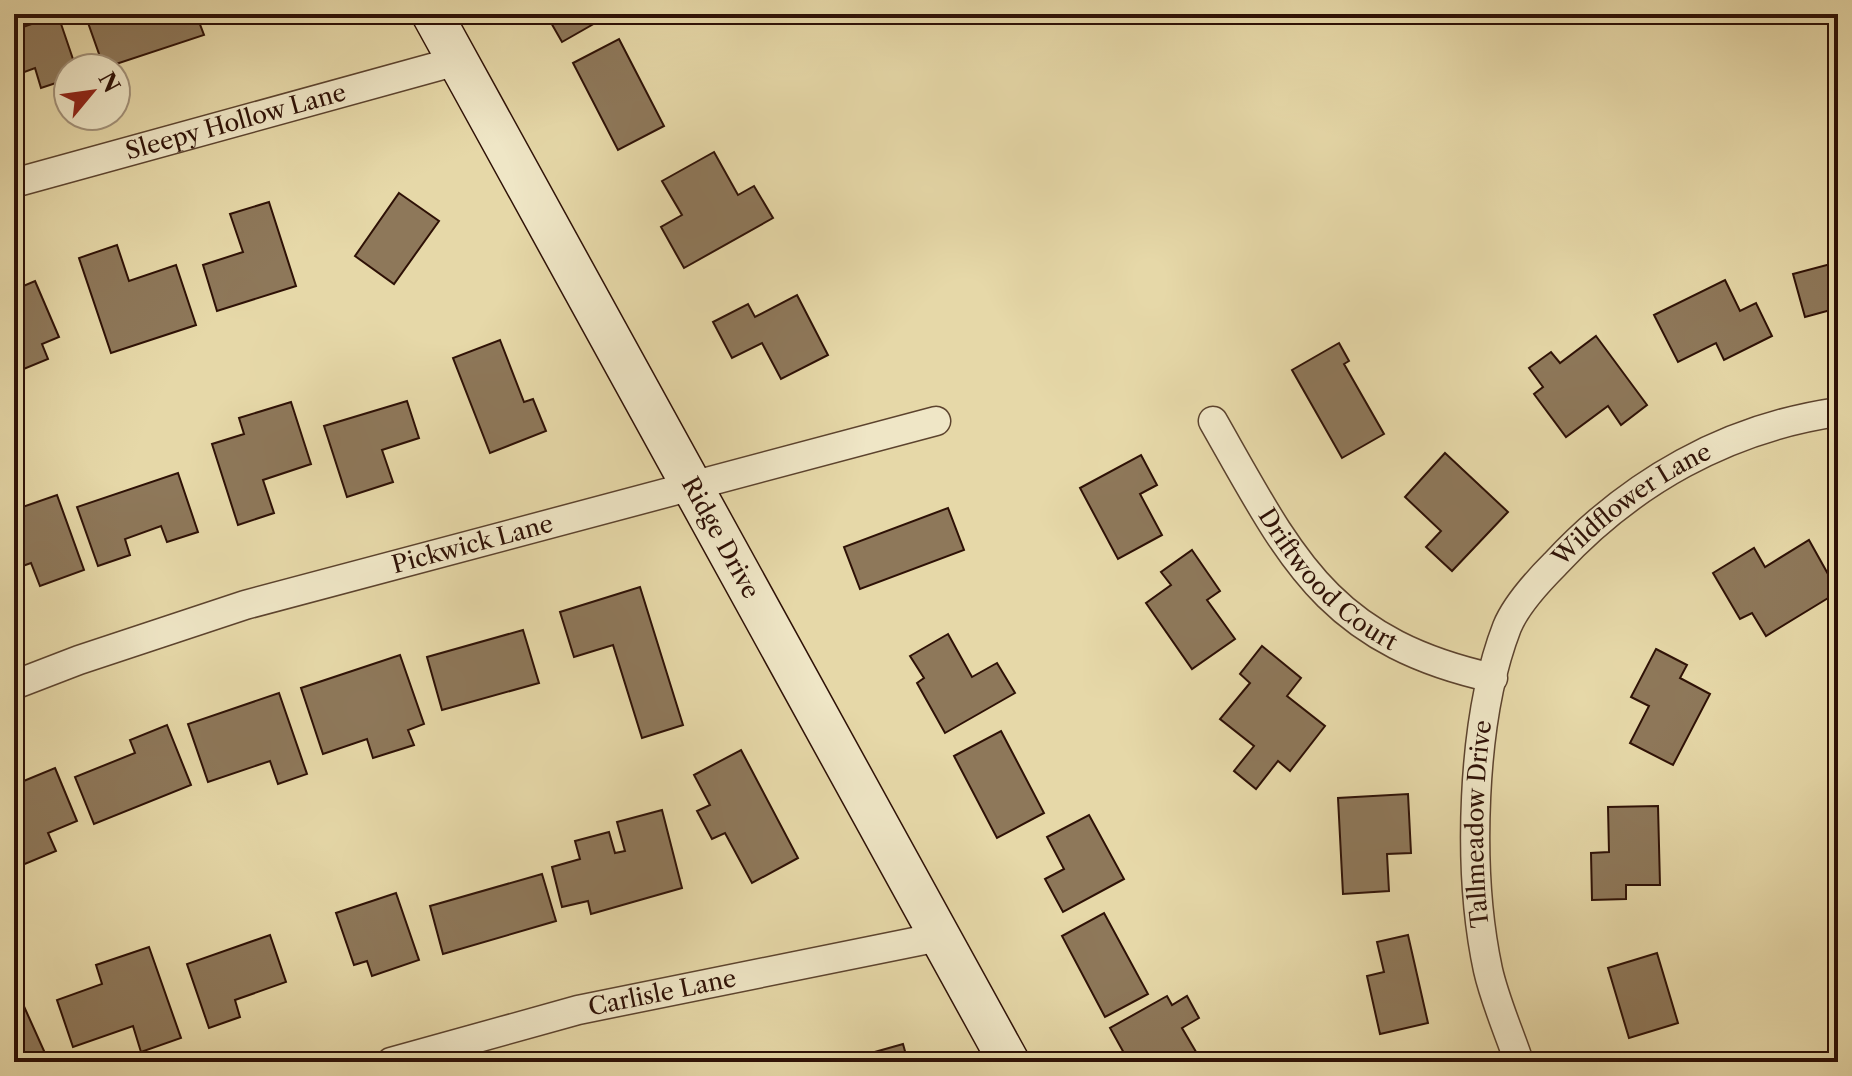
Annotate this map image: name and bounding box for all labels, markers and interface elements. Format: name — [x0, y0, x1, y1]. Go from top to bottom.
north arrow — [52, 52, 132, 132]
text: N — [93, 68, 125, 97]
street label: Sleepy Hollow Lane — [122, 77, 349, 166]
street label: Wildflower Lane — [1545, 437, 1715, 572]
street label: Ridge Drive — [676, 472, 766, 603]
street label: Driftwood Court — [1252, 503, 1403, 657]
street label: Pickwick Lane — [389, 509, 556, 579]
street label: Tallmeadow Drive — [1460, 718, 1497, 929]
street label: Carlisle Lane — [586, 963, 739, 1022]

